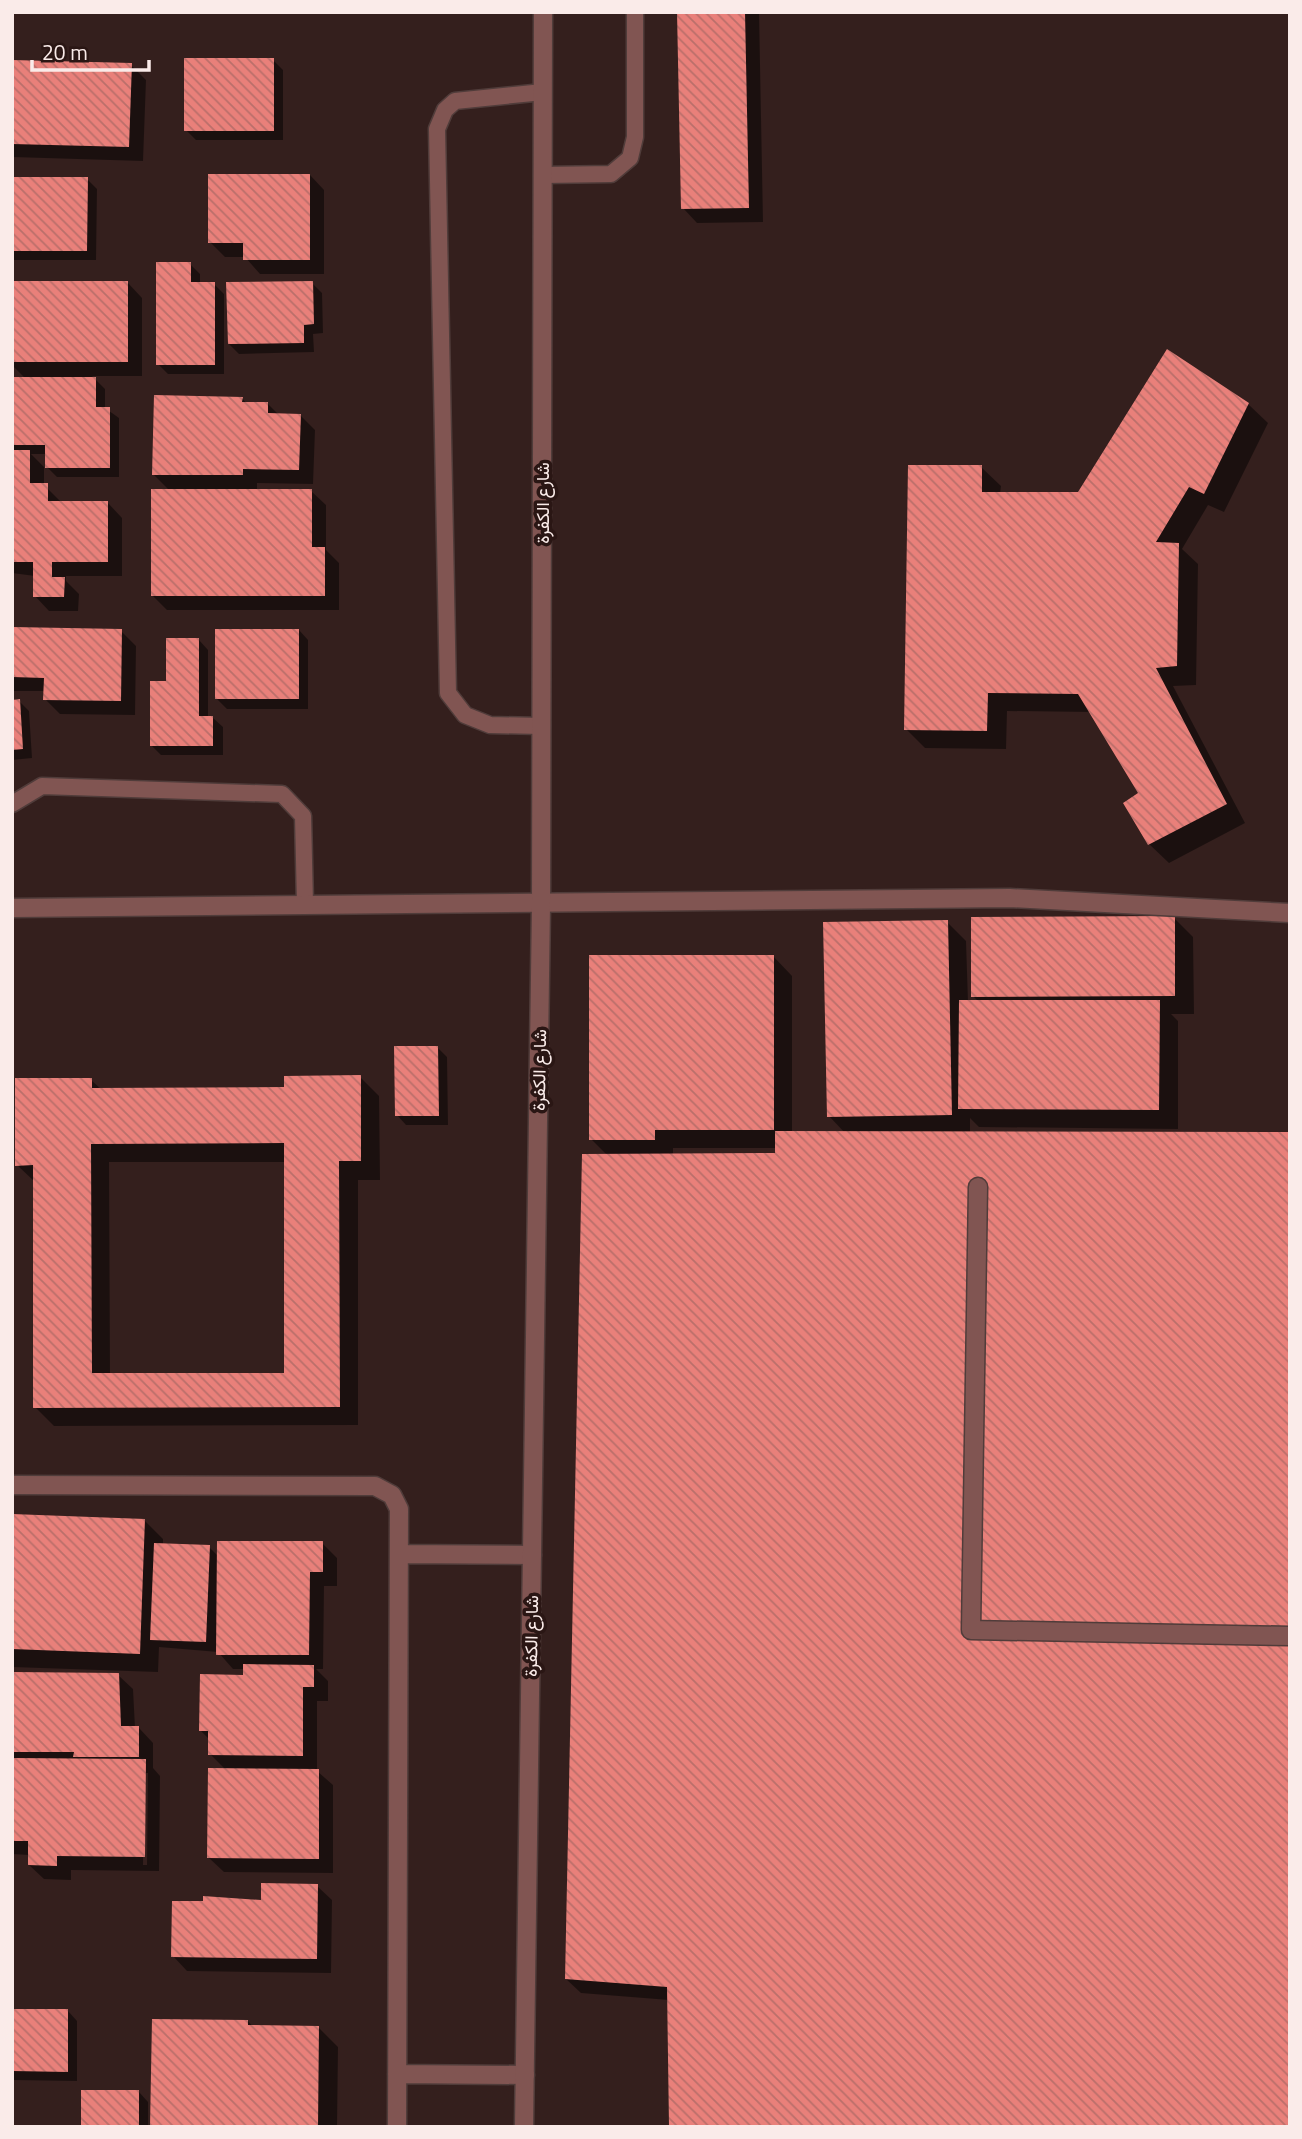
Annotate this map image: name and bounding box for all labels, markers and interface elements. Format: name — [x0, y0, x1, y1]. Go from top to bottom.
scale bar — [32, 28, 149, 72]
text: 20 m — [42, 36, 88, 68]
street label: شارع الكفرة — [529, 462, 556, 544]
street label: شارع الكفرة — [525, 1029, 553, 1111]
street label: شارع الكفرة — [517, 1595, 545, 1677]

